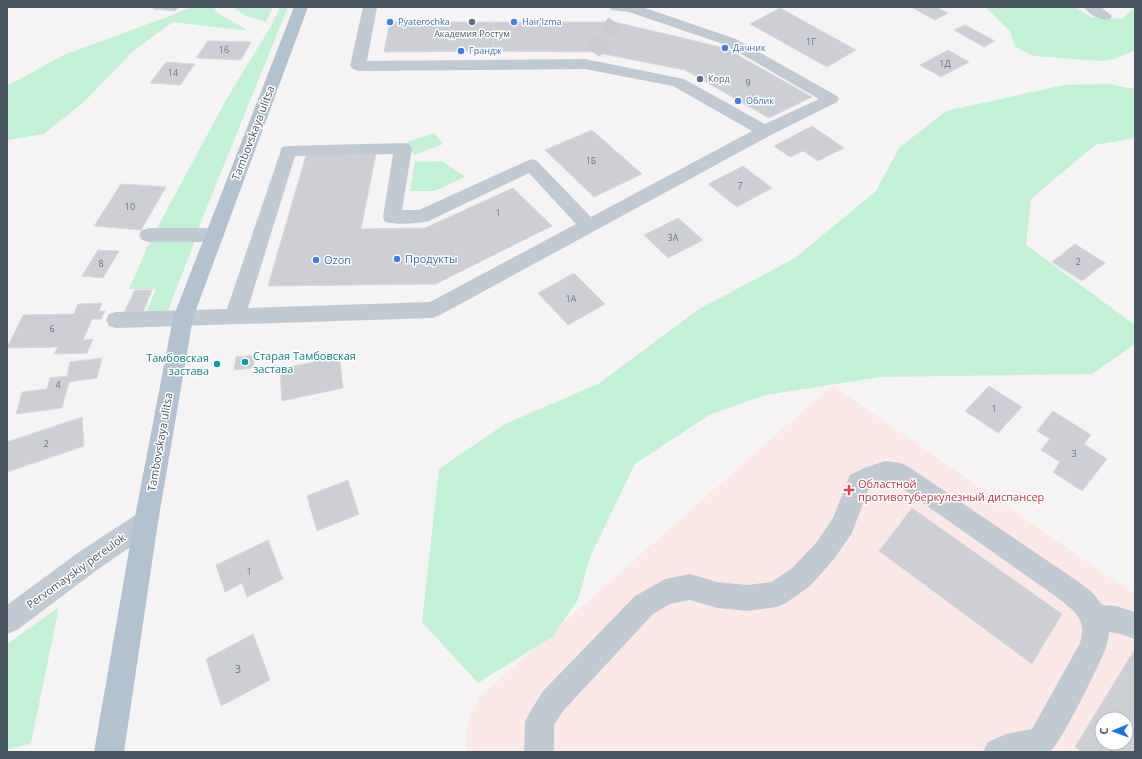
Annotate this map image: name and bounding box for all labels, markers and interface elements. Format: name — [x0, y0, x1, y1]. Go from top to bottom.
place label: Pyaterochka — [398, 15, 450, 28]
place label: Hair'Izma — [522, 15, 562, 28]
marker: Pyaterochka — [385, 17, 395, 27]
marker: Академия Ростум — [467, 17, 477, 27]
marker: Hair'Izma — [509, 17, 519, 27]
place label: Академия Ростум — [434, 27, 510, 40]
house number: 1Г — [806, 35, 816, 48]
place label: Дачник — [733, 41, 766, 54]
house number: 16 — [219, 43, 229, 56]
marker: Дачник — [720, 43, 730, 53]
place label: Грандж — [469, 44, 502, 57]
marker: Грандж — [456, 46, 466, 56]
house number: 1Д — [939, 57, 951, 70]
house number: 14 — [168, 66, 178, 79]
place label: Корд — [708, 72, 730, 85]
marker: Корд — [695, 74, 705, 84]
house number: 9 — [745, 76, 751, 89]
street label: Tambovskaya ulitsa — [228, 83, 278, 182]
place label: Облик — [746, 94, 774, 107]
marker: Облик — [733, 96, 743, 106]
house number: 1Б — [586, 154, 597, 167]
house number: 7 — [737, 179, 743, 192]
house number: 10 — [125, 200, 135, 213]
house number: 1 — [495, 206, 501, 219]
house number: 3А — [668, 231, 679, 244]
place label: Продукты — [405, 251, 458, 266]
place label: Ozon — [324, 252, 351, 267]
marker: Продукты — [392, 254, 402, 264]
marker: Ozon — [311, 255, 321, 265]
house number: 2 — [1075, 255, 1081, 268]
house number: 8 — [98, 257, 104, 270]
house number: 1А — [566, 292, 577, 305]
house number: 6 — [49, 322, 55, 335]
place label: Старая Тамбовская застава — [253, 348, 356, 376]
place label: Тамбовская застава — [146, 350, 209, 378]
marker: Старая Тамбовская застава — [240, 357, 250, 367]
marker: Тамбовская застава — [212, 359, 222, 369]
house number: 4 — [55, 378, 61, 391]
street label: Tambovskaya ulitsa — [143, 391, 176, 493]
house number: 1 — [991, 402, 997, 415]
house number: 2 — [43, 437, 49, 450]
house number: 3 — [1071, 447, 1077, 460]
place label: Областной противотуберкулезный диспансер — [858, 476, 1045, 504]
marker: Областной противотуберкулезный диспансер — [843, 484, 855, 496]
street label: Pervomayskiy pereulok — [23, 529, 128, 612]
house number: 1 — [246, 565, 252, 578]
house number: 3 — [235, 661, 241, 676]
north arrow — [1094, 711, 1134, 751]
text: С — [1096, 728, 1111, 735]

